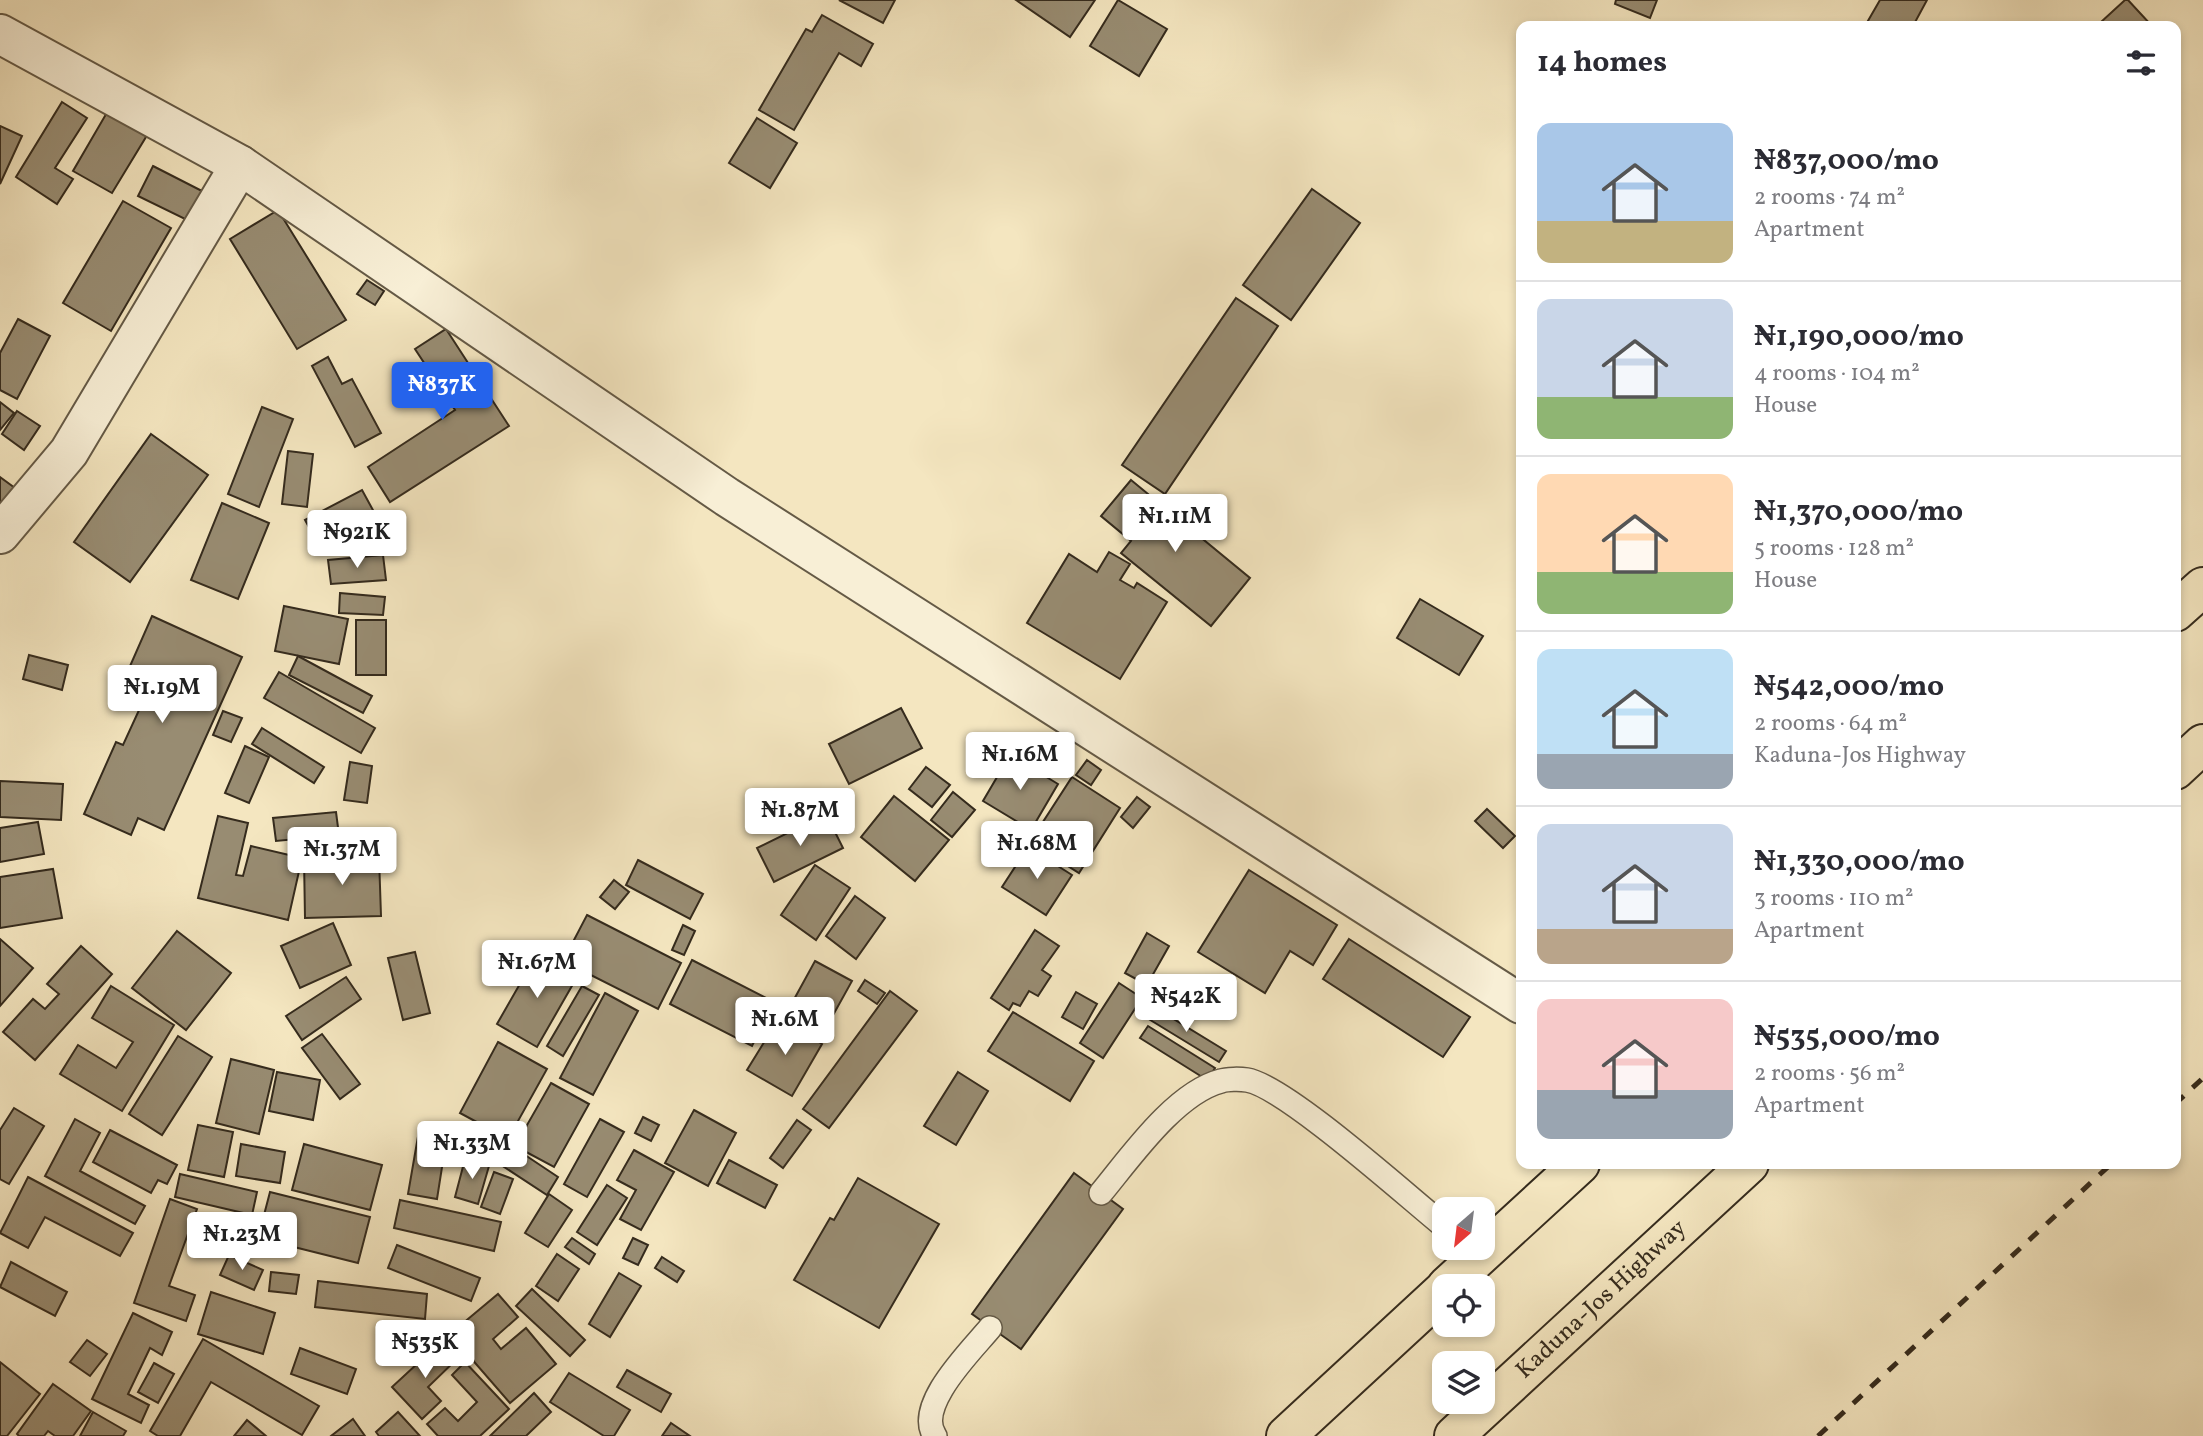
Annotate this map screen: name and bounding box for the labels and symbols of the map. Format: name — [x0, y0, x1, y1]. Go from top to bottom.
pin: ₦837K — [393, 362, 491, 422]
pin: ₦1.11M — [1118, 494, 1232, 554]
pin: ₦921K — [308, 510, 406, 570]
pin: ₦1.19M — [105, 666, 219, 725]
pin: ₦1.16M — [963, 732, 1077, 792]
pin: ₦1.87M — [743, 788, 857, 848]
pin: ₦1.68M — [980, 822, 1094, 881]
pin: ₦1.37M — [285, 828, 399, 887]
pin: ₦1.67M — [480, 940, 594, 1000]
pin: ₦542K — [1137, 974, 1235, 1034]
pin: ₦1.6M — [736, 998, 834, 1057]
pin: ₦1.33M — [415, 1122, 529, 1181]
north arrow — [1432, 1197, 1494, 1260]
pin: ₦1.23M — [185, 1212, 299, 1272]
street label: Kaduna-Jos Highway — [1509, 1212, 1695, 1387]
pin: ₦535K — [376, 1320, 474, 1380]

